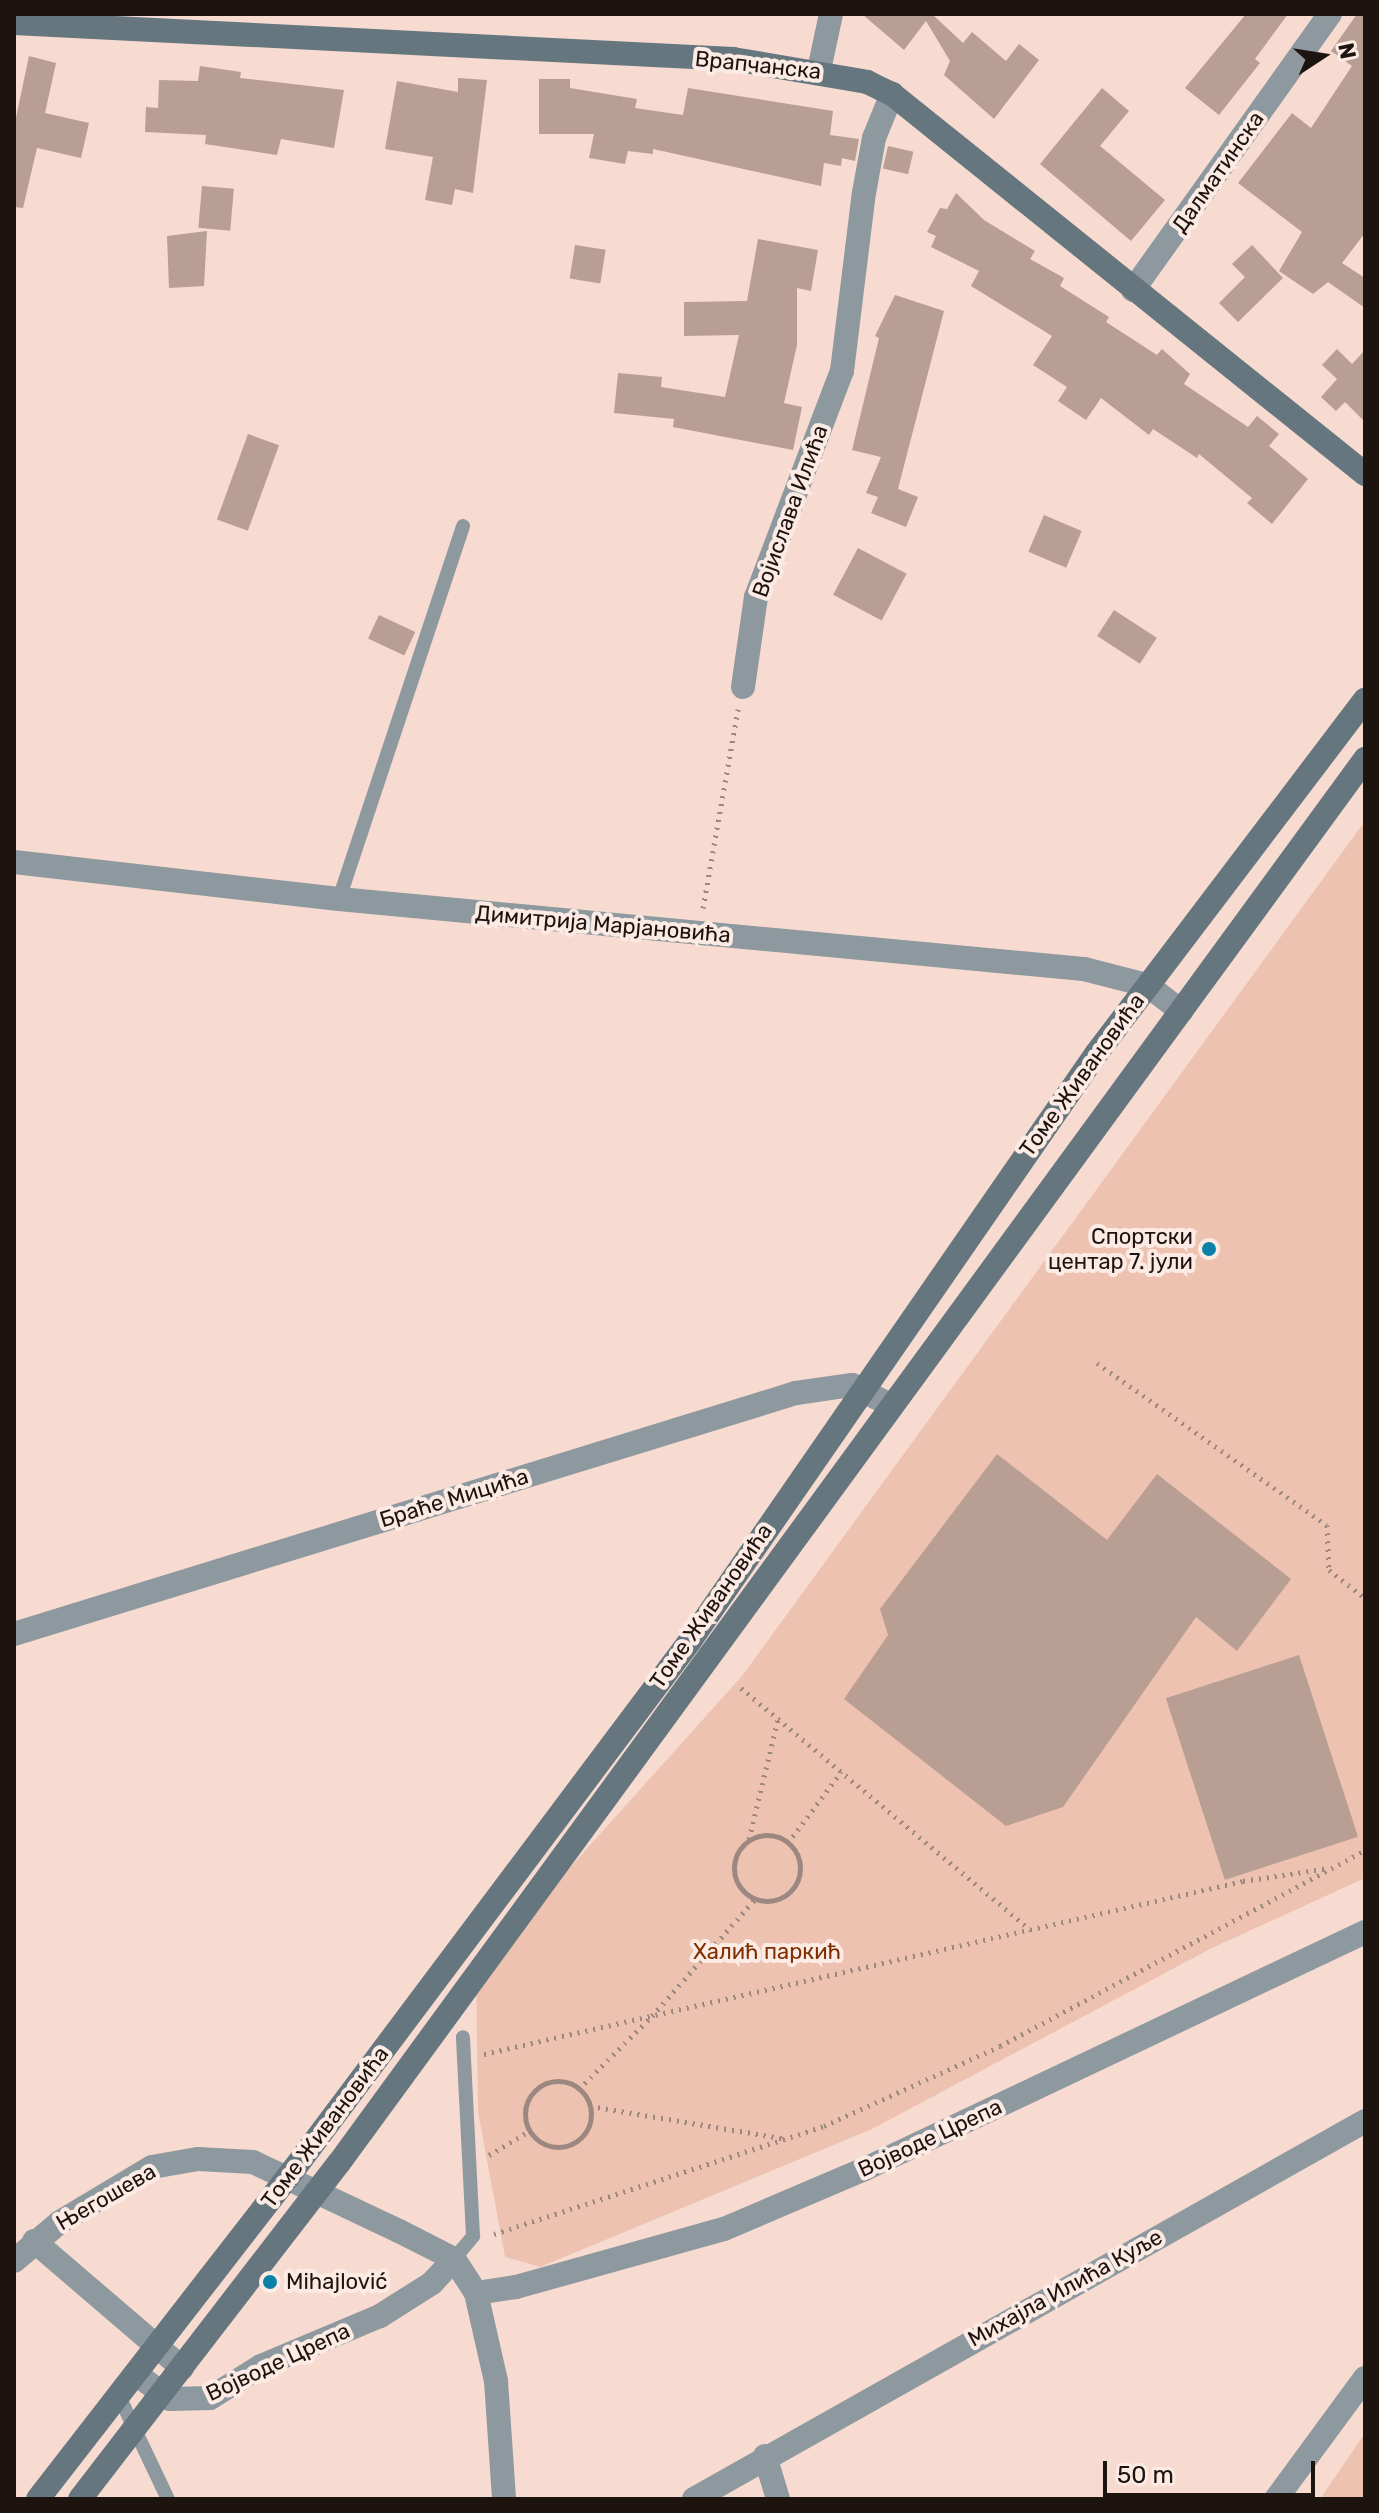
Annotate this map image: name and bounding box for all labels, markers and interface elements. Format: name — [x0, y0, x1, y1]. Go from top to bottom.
north arrow — [1283, 16, 1363, 96]
text: N — [1332, 40, 1362, 61]
street label: Врапчанска — [694, 45, 822, 85]
street label: Далматинска — [1167, 106, 1269, 238]
street label: Војислава Илића — [747, 421, 833, 601]
street label: Димитрија Марјановића — [474, 900, 732, 948]
street label: Томе Живановића — [1014, 988, 1150, 1162]
place label: Спортски центар 7. јули — [1048, 1223, 1193, 1274]
marker: Спортски центар 7. јули — [1200, 1240, 1218, 1258]
street label: Браће Мицића — [376, 1463, 532, 1533]
street label: Томе Живановића — [644, 1518, 778, 1694]
park label: Халић паркић — [693, 1939, 841, 1965]
street label: Томе Живановића — [256, 2041, 394, 2213]
street label: Војводе Црепа — [854, 2093, 1006, 2183]
street label: Његошева — [52, 2158, 160, 2236]
street label: Михајла Илића Куље — [963, 2224, 1167, 2352]
place label: Mihajlović — [286, 2269, 387, 2295]
marker: Mihajlović — [261, 2273, 279, 2291]
street label: Војводе Црепа — [202, 2317, 354, 2407]
scale bar — [1107, 2445, 1319, 2495]
text: 50 m — [1117, 2461, 1174, 2489]

